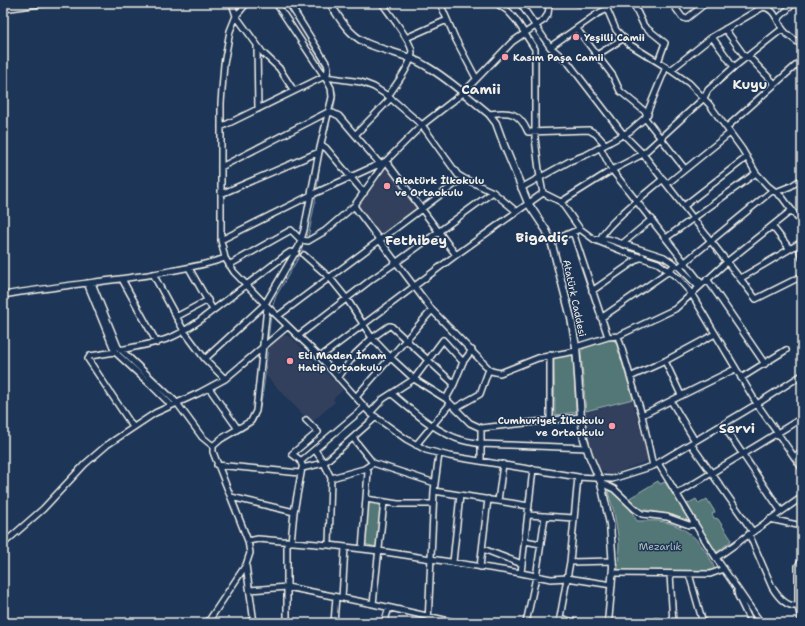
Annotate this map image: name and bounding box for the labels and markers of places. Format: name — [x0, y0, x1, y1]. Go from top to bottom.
place label: Yeşilli Camii — [584, 31, 645, 44]
marker: Yeşilli Camii — [571, 32, 581, 42]
place label: Kasım Paşa Camii — [513, 51, 604, 64]
marker: Kasım Paşa Camii — [500, 52, 510, 62]
place label: Atatürk İlkokulu ve Ortaokulu — [395, 174, 484, 199]
marker: Atatürk İlkokulu ve Ortaokulu — [382, 181, 392, 191]
place label: Eti Maden İmam Hatip Ortaokulu — [298, 349, 386, 374]
marker: Eti Maden İmam Hatip Ortaokulu — [285, 356, 295, 366]
place label: Cumhuriyet İlkokulu ve Ortaokulu — [498, 414, 604, 439]
marker: Cumhuriyet İlkokulu ve Ortaokulu — [607, 421, 617, 431]

